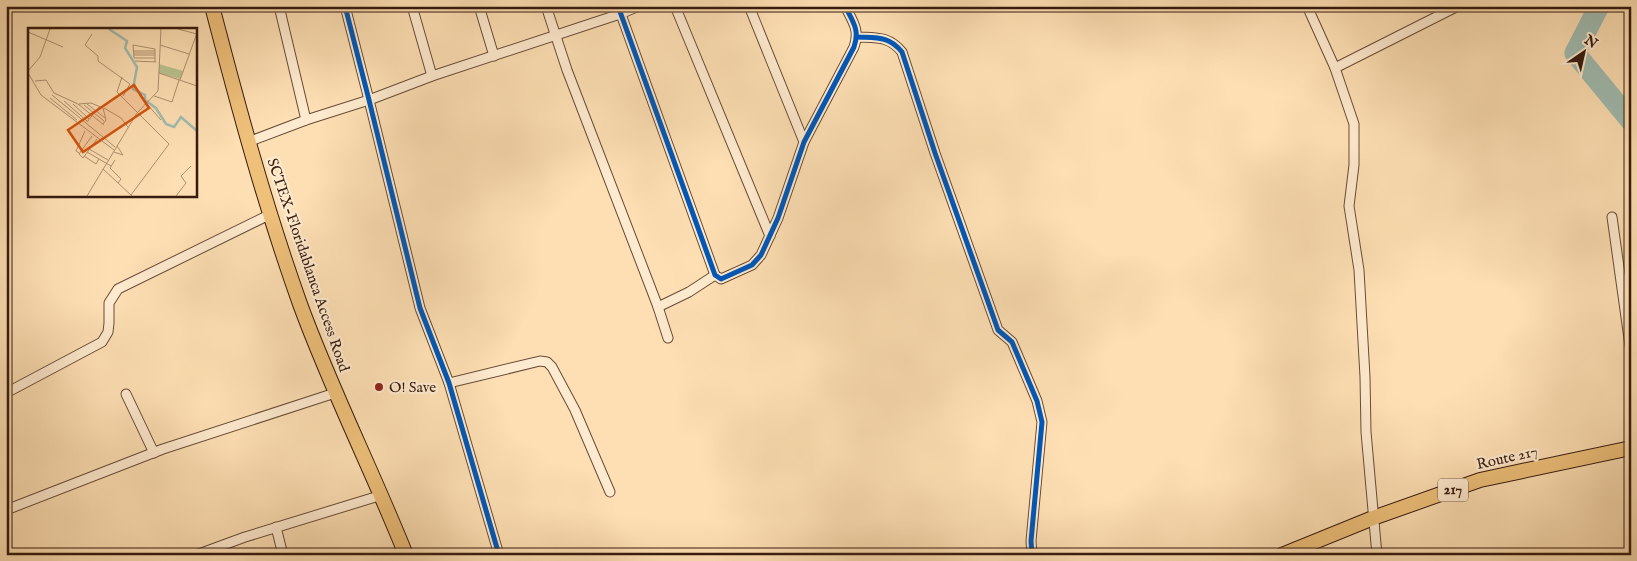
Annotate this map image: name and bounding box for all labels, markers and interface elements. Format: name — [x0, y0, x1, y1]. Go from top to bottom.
inset map — [28, 28, 196, 196]
north arrow — [1560, 28, 1610, 78]
text: N — [1580, 31, 1601, 53]
street label: SCTEX-Floridablanca Access Road — [262, 156, 354, 375]
place label: O! Save — [389, 378, 436, 397]
marker: O! Save — [373, 381, 385, 393]
street label: Route 217 — [1475, 442, 1539, 474]
road number: 217 — [1438, 478, 1468, 502]

